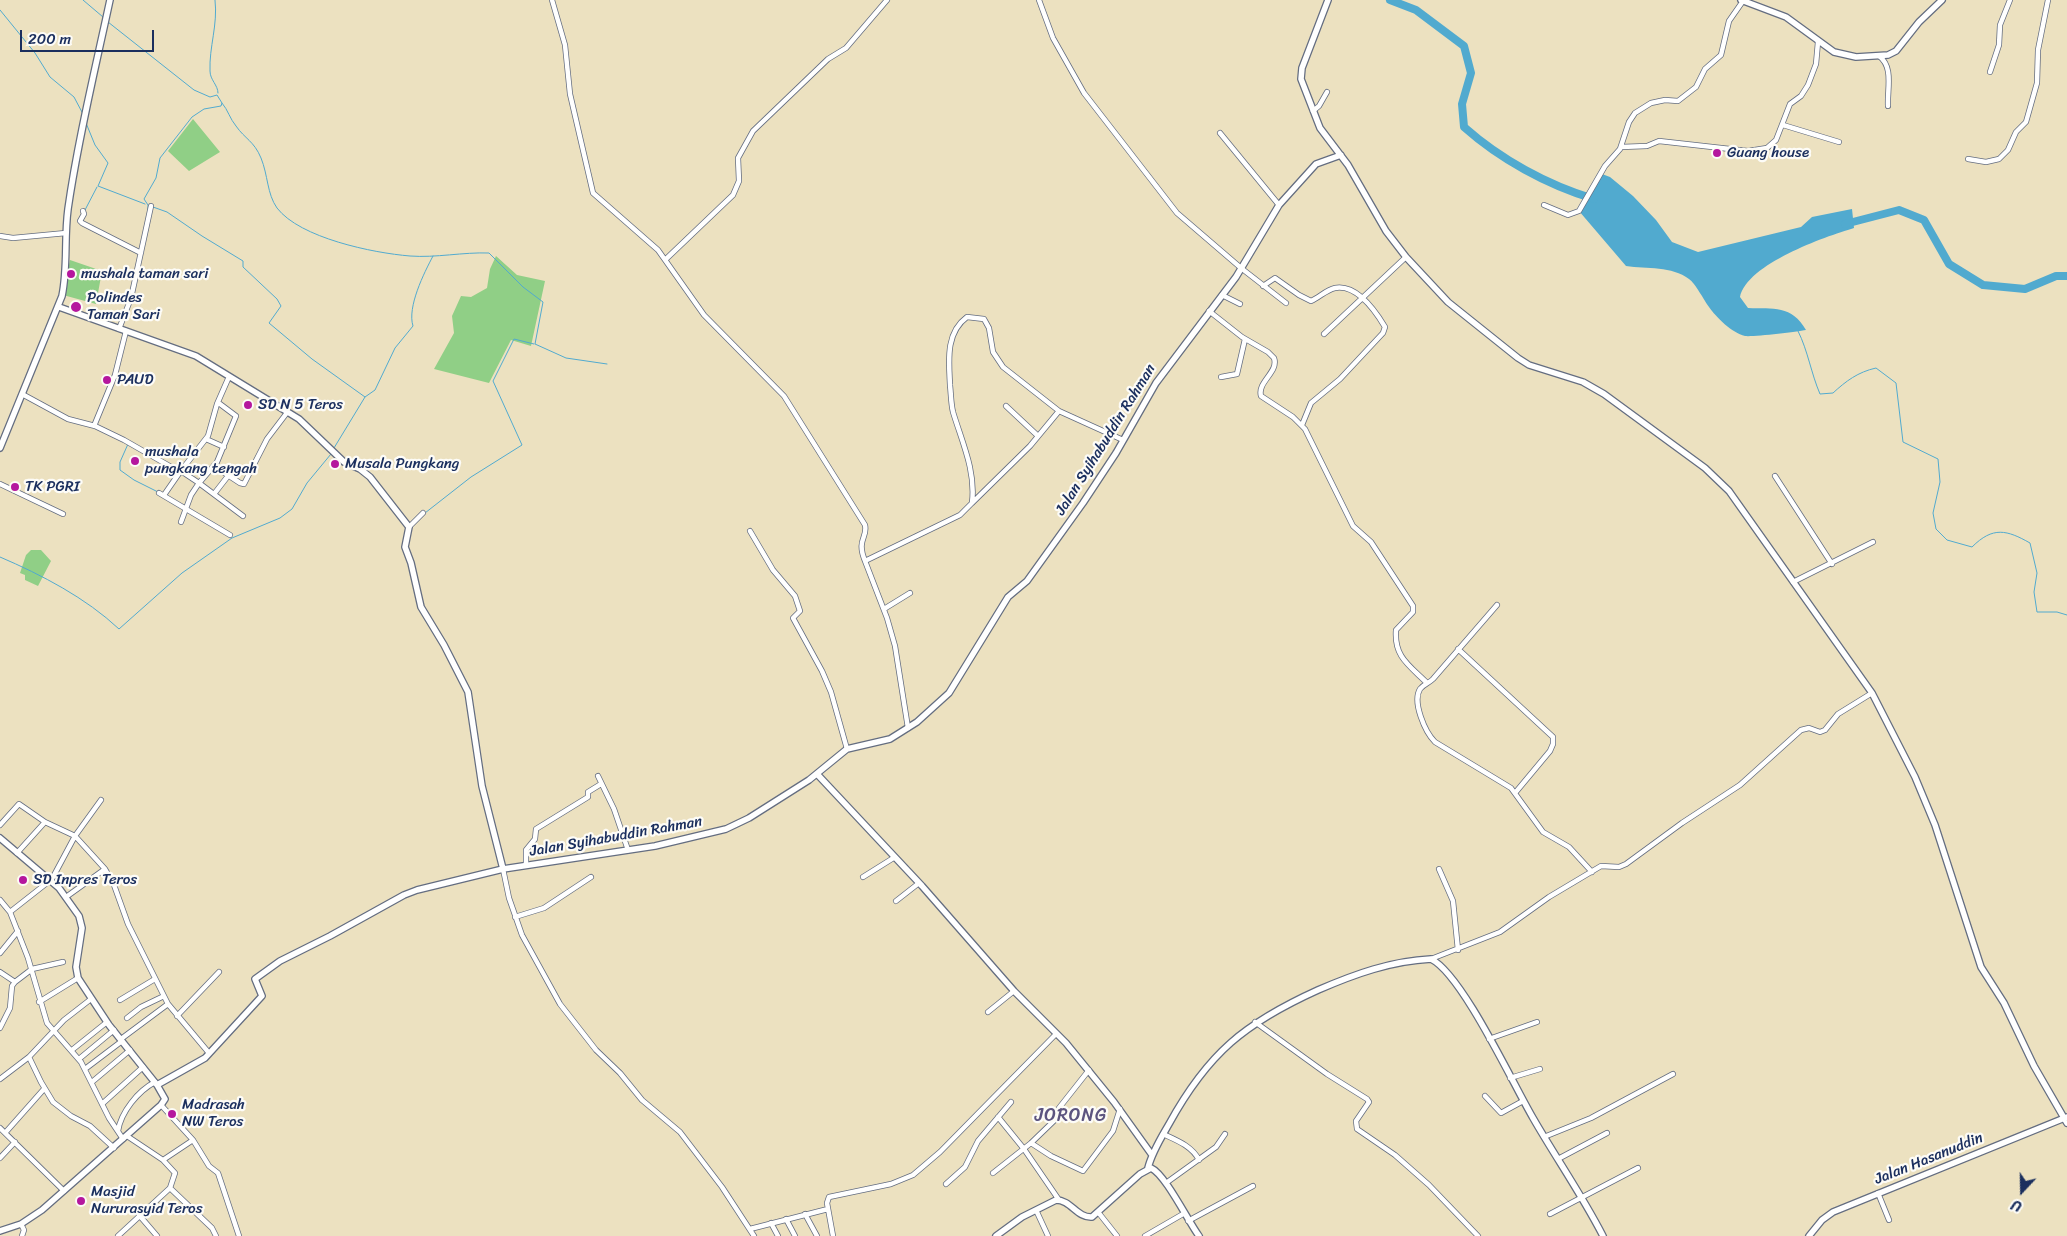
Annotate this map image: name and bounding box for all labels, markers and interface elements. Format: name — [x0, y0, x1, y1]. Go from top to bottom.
scale bar — [22, 20, 156, 52]
text: 200 m — [28, 26, 71, 52]
place label: Guang house — [1727, 144, 1809, 162]
marker: Guang house — [1711, 147, 1723, 159]
place label: mushala taman sari — [81, 265, 208, 283]
marker: mushala taman sari — [65, 268, 77, 280]
place label: Polindes Taman Sari — [87, 289, 160, 324]
marker: Polindes Taman Sari — [69, 300, 83, 314]
street label: Jalan Syihabuddin Rahman — [1052, 361, 1160, 519]
place label: PAUD — [117, 371, 153, 389]
marker: PAUD — [101, 374, 113, 386]
place label: SD N 5 Teros — [258, 396, 343, 414]
marker: SD N 5 Teros — [242, 399, 254, 411]
place label: mushala pungkang tengah — [145, 443, 257, 478]
marker: mushala pungkang tengah — [129, 455, 141, 467]
place label: Musala Pungkang — [345, 455, 459, 473]
marker: Musala Pungkang — [329, 458, 341, 470]
place label: TK PGRI — [25, 478, 80, 496]
marker: TK PGRI — [9, 481, 21, 493]
street label: Jalan Syihabuddin Rahman — [528, 813, 704, 861]
place label: SD Inpres Teros — [33, 871, 137, 889]
marker: SD Inpres Teros — [17, 874, 29, 886]
place label: Madrasah NW Teros — [182, 1096, 245, 1131]
district label: JORONG — [1034, 1105, 1108, 1127]
marker: Madrasah NW Teros — [166, 1108, 178, 1120]
street label: Jalan Hasanuddin — [1872, 1129, 1986, 1189]
north arrow — [1997, 1166, 2047, 1216]
place label: Masjid Nururasyid Teros — [91, 1183, 203, 1218]
text: U — [2008, 1192, 2025, 1219]
marker: Masjid Nururasyid Teros — [75, 1195, 87, 1207]

